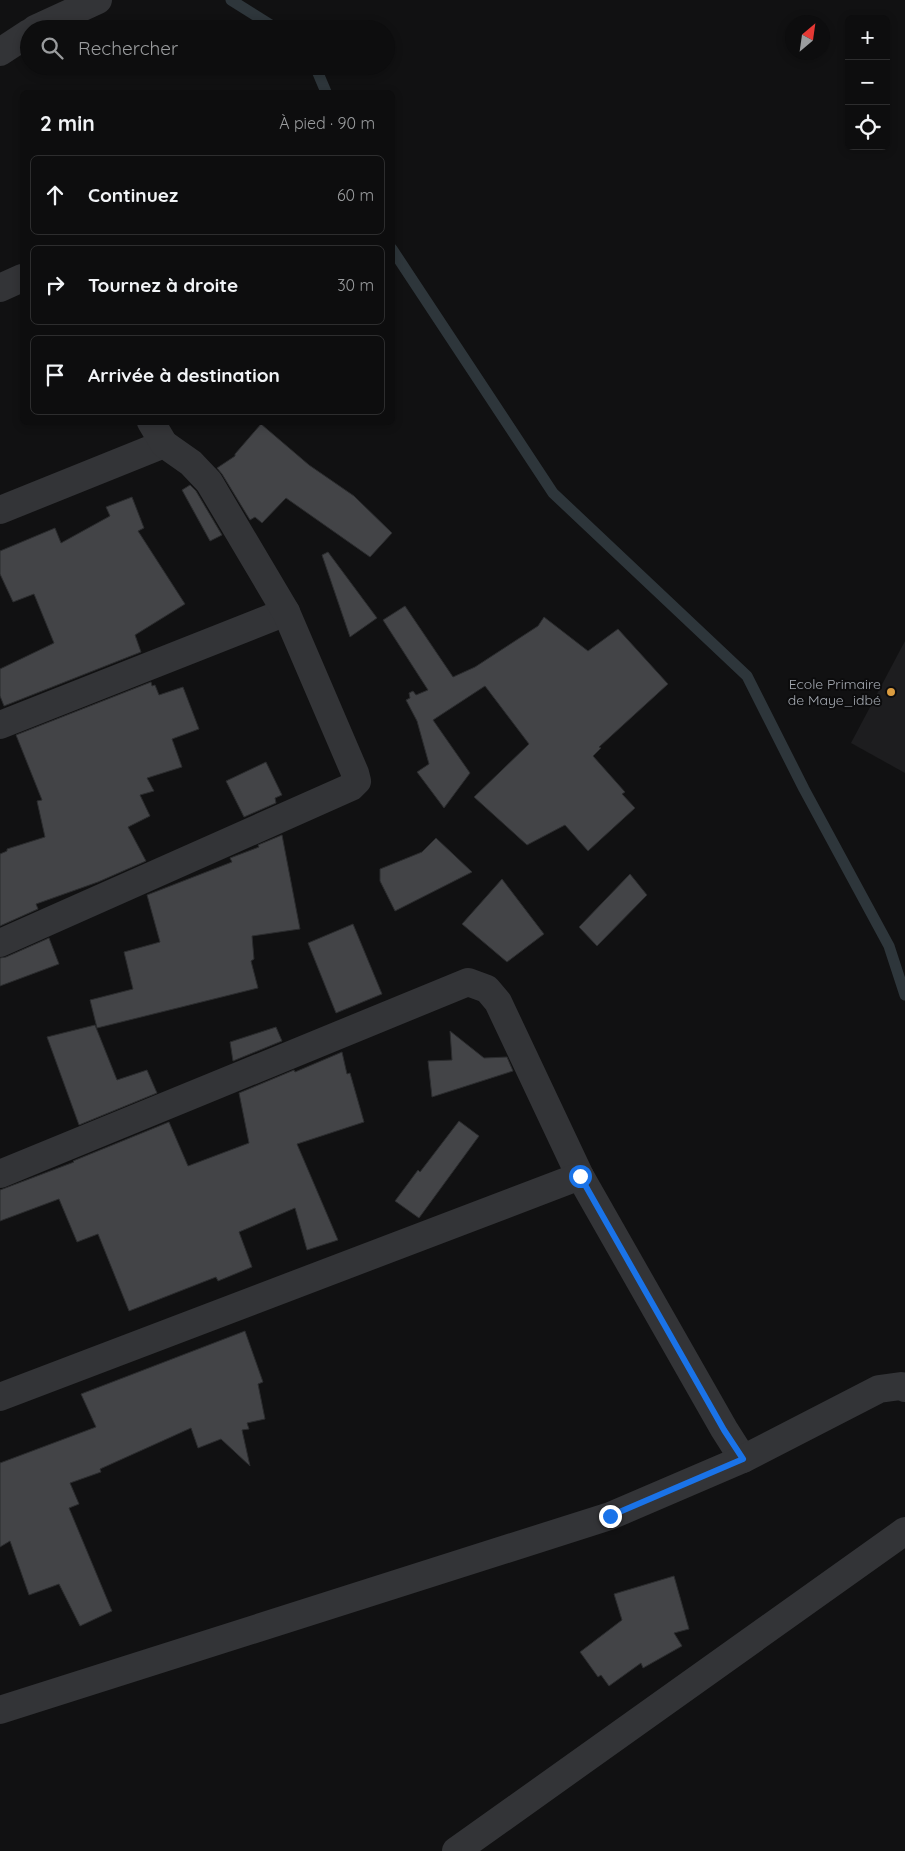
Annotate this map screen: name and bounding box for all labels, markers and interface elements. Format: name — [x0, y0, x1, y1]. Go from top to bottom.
north arrow — [785, 15, 830, 60]
map controls — [845, 15, 890, 150]
button: + — [845, 15, 890, 60]
search box — [20, 20, 395, 75]
icon: search — [38, 34, 66, 62]
text: Rechercher — [78, 36, 178, 60]
button: − — [845, 60, 890, 105]
button: locate — [845, 105, 890, 150]
text: 2 min — [40, 110, 95, 136]
text: À pied · 90 m — [279, 113, 375, 133]
icon: ahead — [41, 181, 69, 209]
text: Continuez — [88, 183, 178, 207]
text: 60 m — [337, 185, 374, 205]
icon: right — [41, 271, 69, 299]
text: Tournez à droite — [88, 273, 238, 297]
text: 30 m — [337, 275, 374, 295]
icon: arrive — [41, 361, 69, 389]
text: Arrivée à destination — [88, 363, 280, 387]
place label: Ecole Primaire de Maye_idbé — [788, 675, 881, 709]
marker: Ecole Primaire de Maye_idbé — [885, 686, 897, 698]
route start — [569, 1165, 592, 1188]
route end — [599, 1505, 622, 1528]

